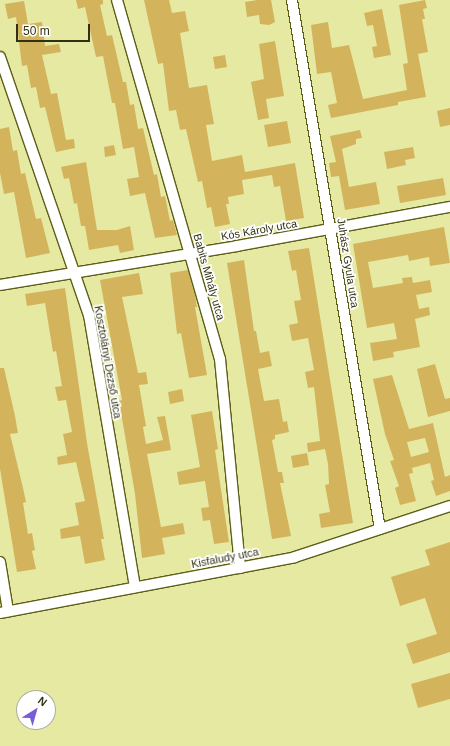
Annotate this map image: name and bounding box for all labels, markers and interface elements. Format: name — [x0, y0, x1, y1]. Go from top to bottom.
scale bar — [18, 16, 92, 42]
text: 50 m — [23, 24, 50, 38]
street label: Kós Károly utca — [220, 217, 298, 243]
street label: Juhász Gyula utca — [334, 217, 362, 309]
street label: Babits Mihály utca — [190, 232, 228, 322]
street label: Kosztolányi Dezső utca — [92, 305, 124, 419]
street label: Kisfaludy utca — [190, 545, 260, 571]
north arrow — [16, 690, 56, 730]
text: N — [36, 694, 49, 708]

